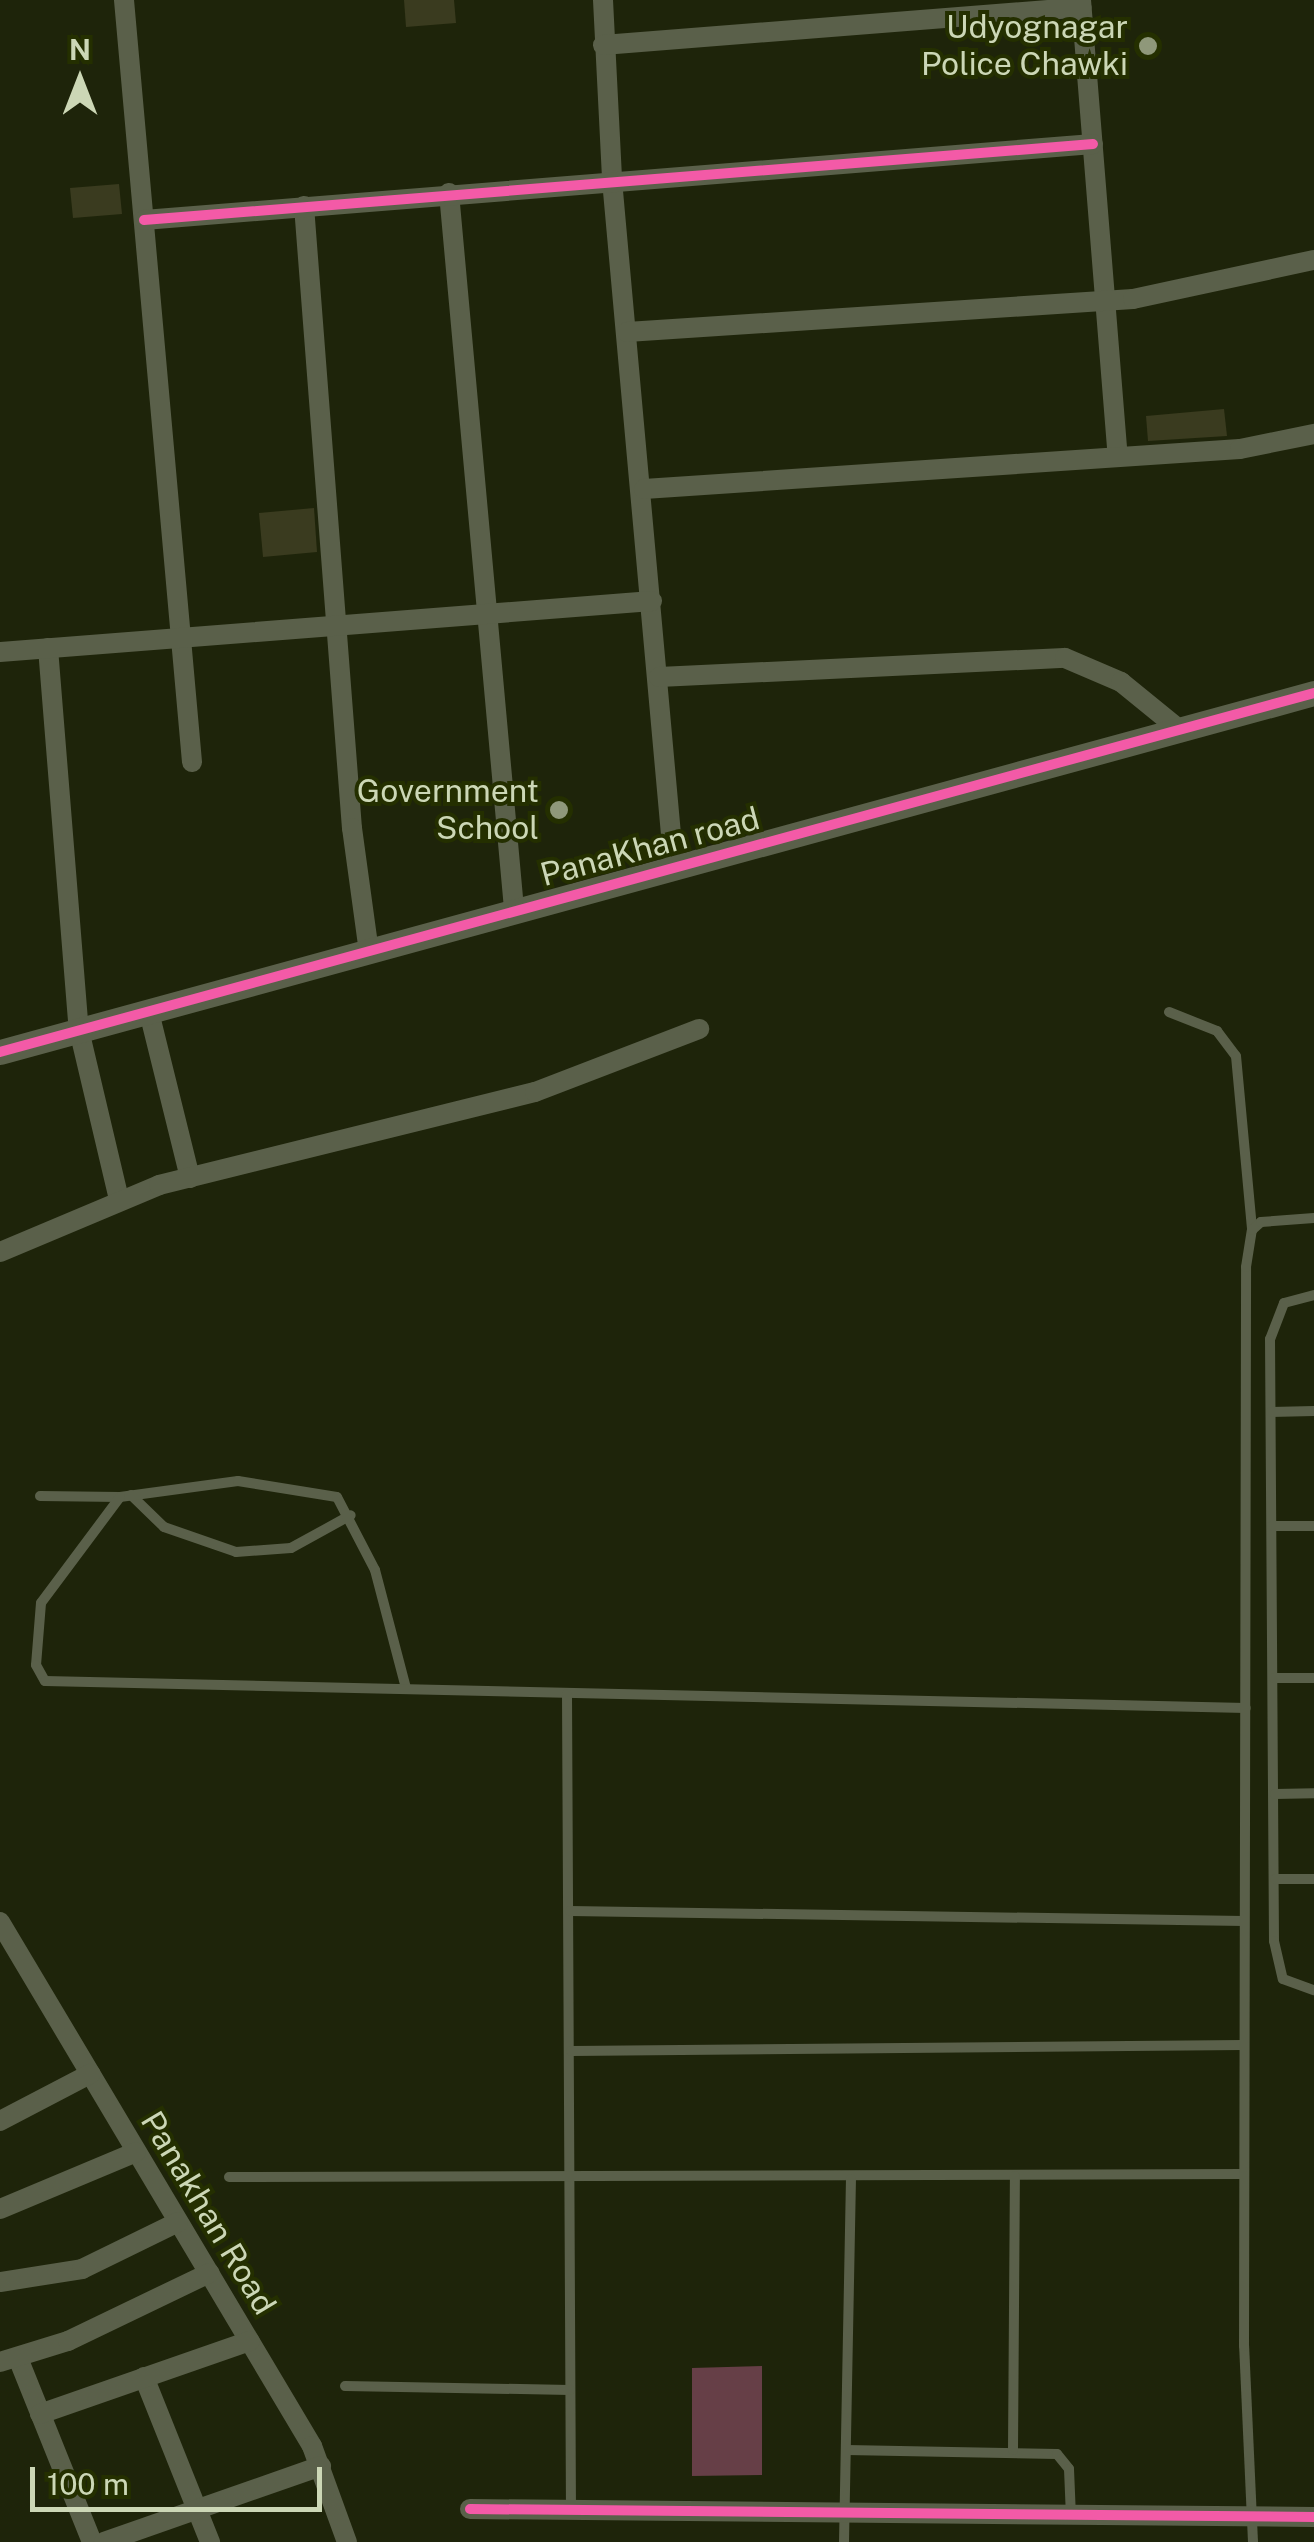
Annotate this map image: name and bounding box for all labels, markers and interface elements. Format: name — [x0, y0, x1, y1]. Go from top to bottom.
place label: Udyognagar Police Chawki — [921, 9, 1128, 84]
north arrow — [30, 30, 130, 130]
text: N — [69, 33, 91, 66]
marker: Udyognagar Police Chawki — [1137, 35, 1159, 57]
place label: Government School — [357, 773, 539, 848]
street label: PanaKhan road — [536, 799, 764, 895]
marker: Government School — [548, 799, 570, 821]
street label: Panakhan Road — [132, 2105, 284, 2321]
scale bar — [35, 2447, 328, 2509]
text: 100 m — [47, 2466, 129, 2502]

